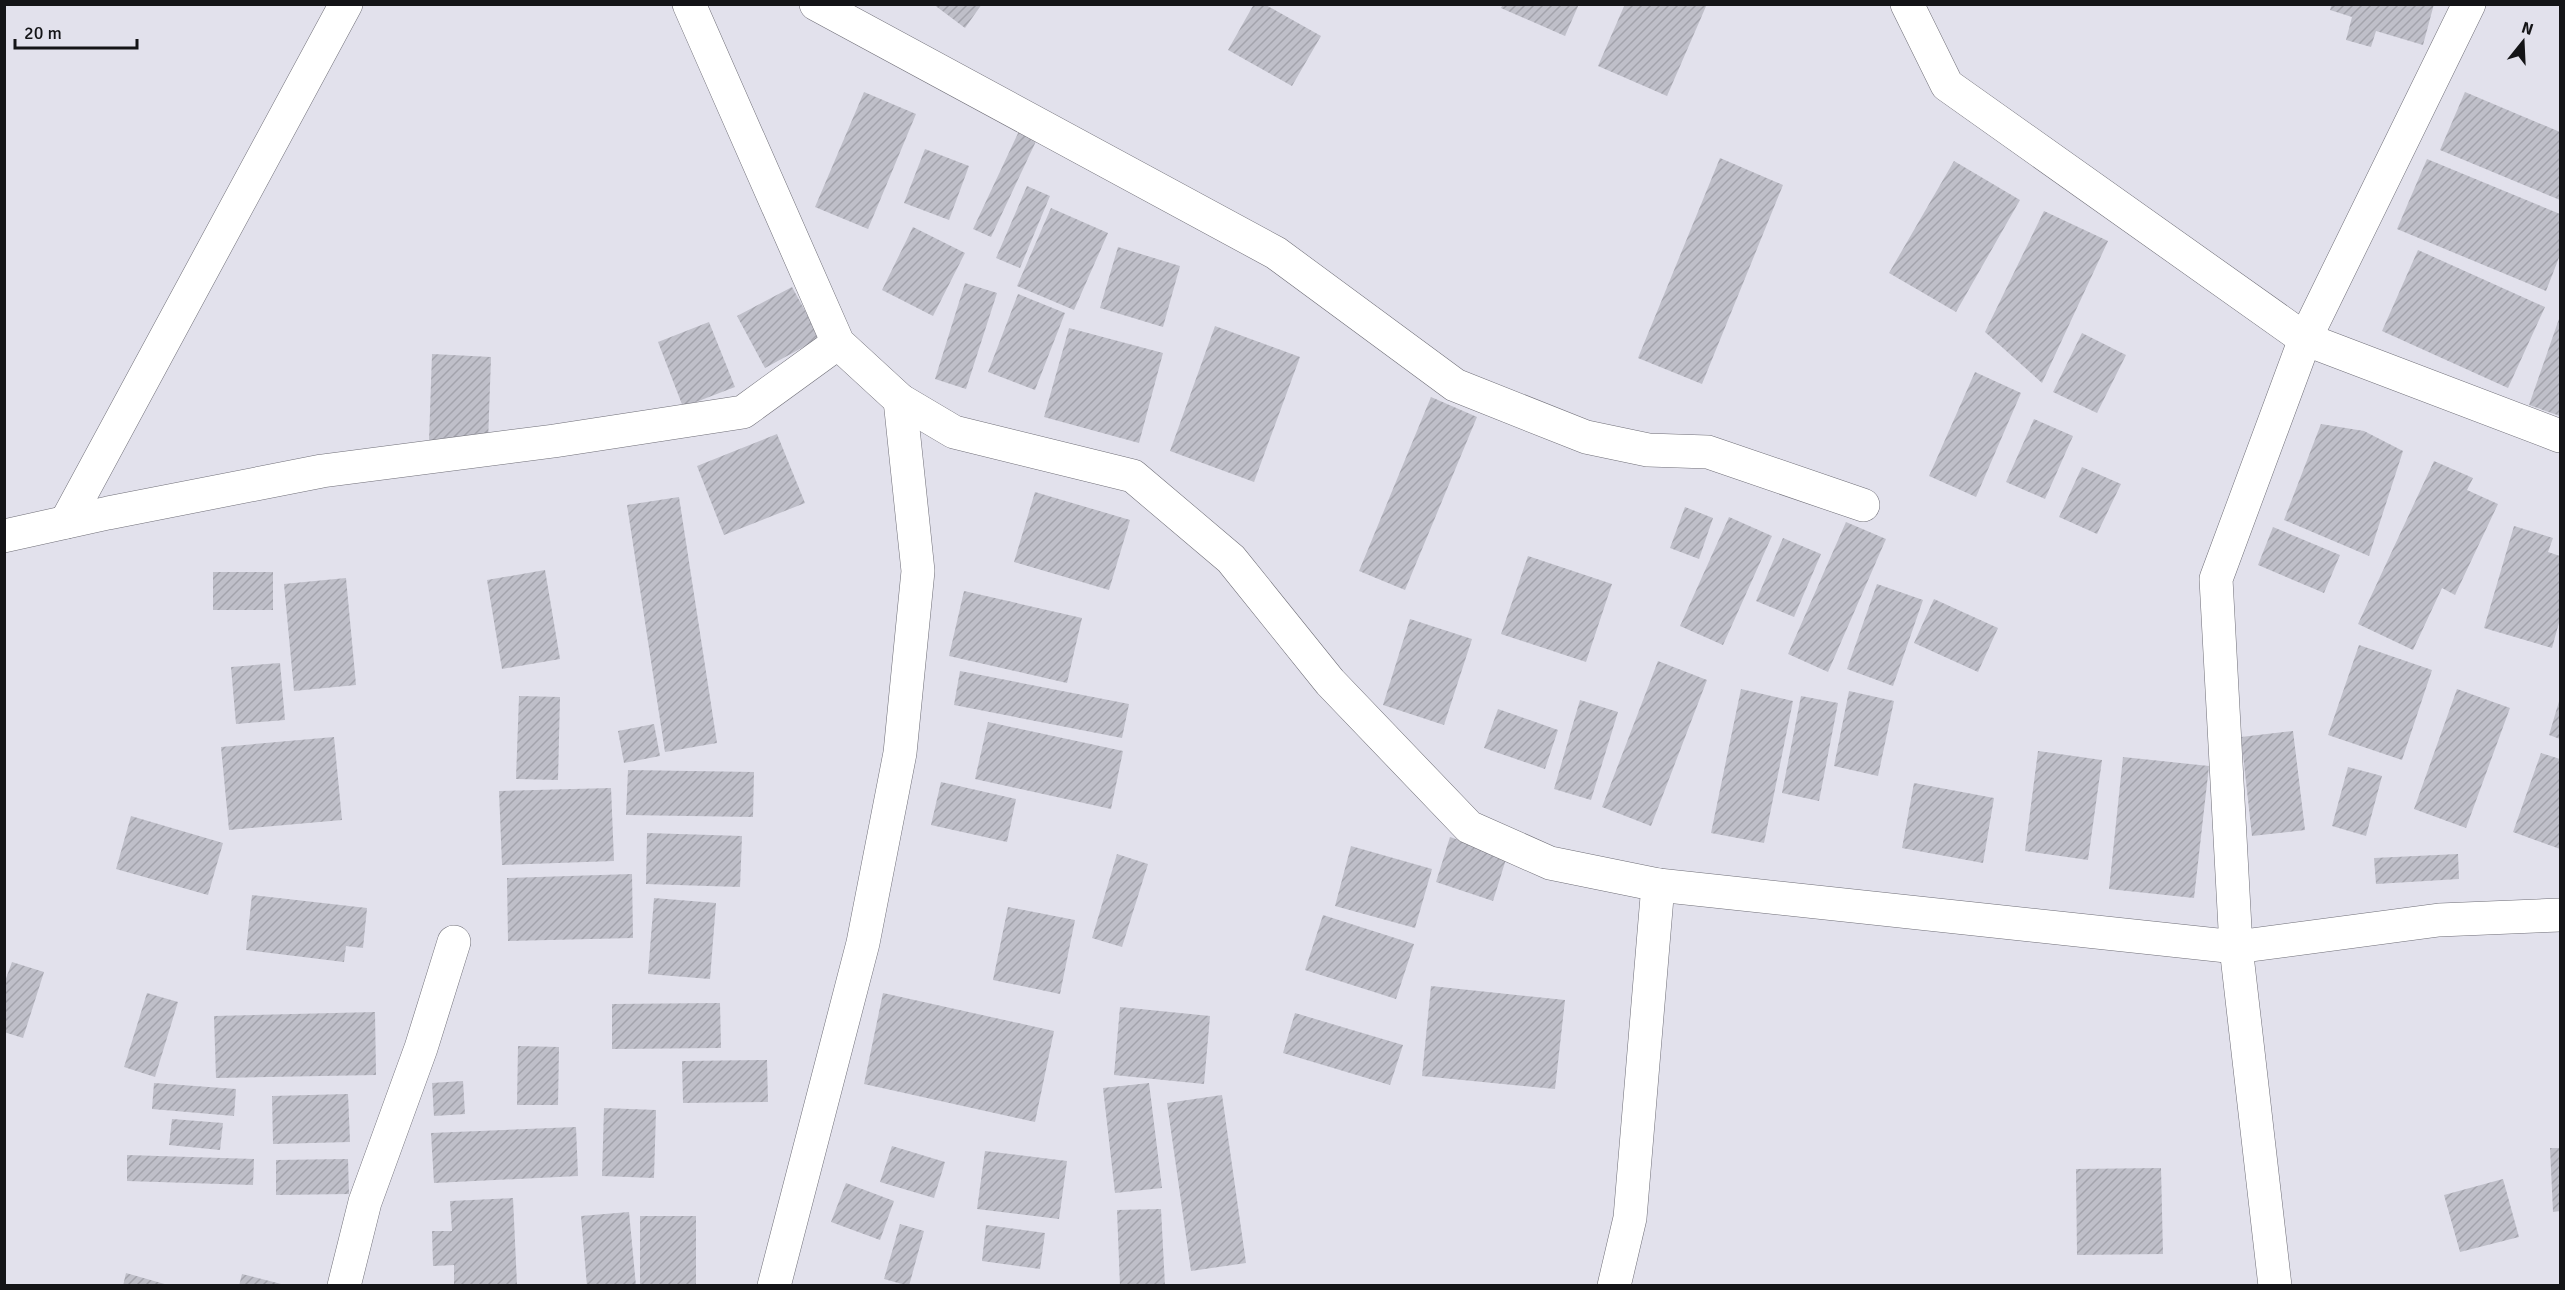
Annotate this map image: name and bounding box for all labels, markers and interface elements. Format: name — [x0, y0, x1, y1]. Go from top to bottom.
scale bar — [15, 12, 136, 50]
north arrow — [2493, 12, 2553, 72]
text: N — [2519, 17, 2536, 40]
text: 20 m — [24, 22, 62, 44]

